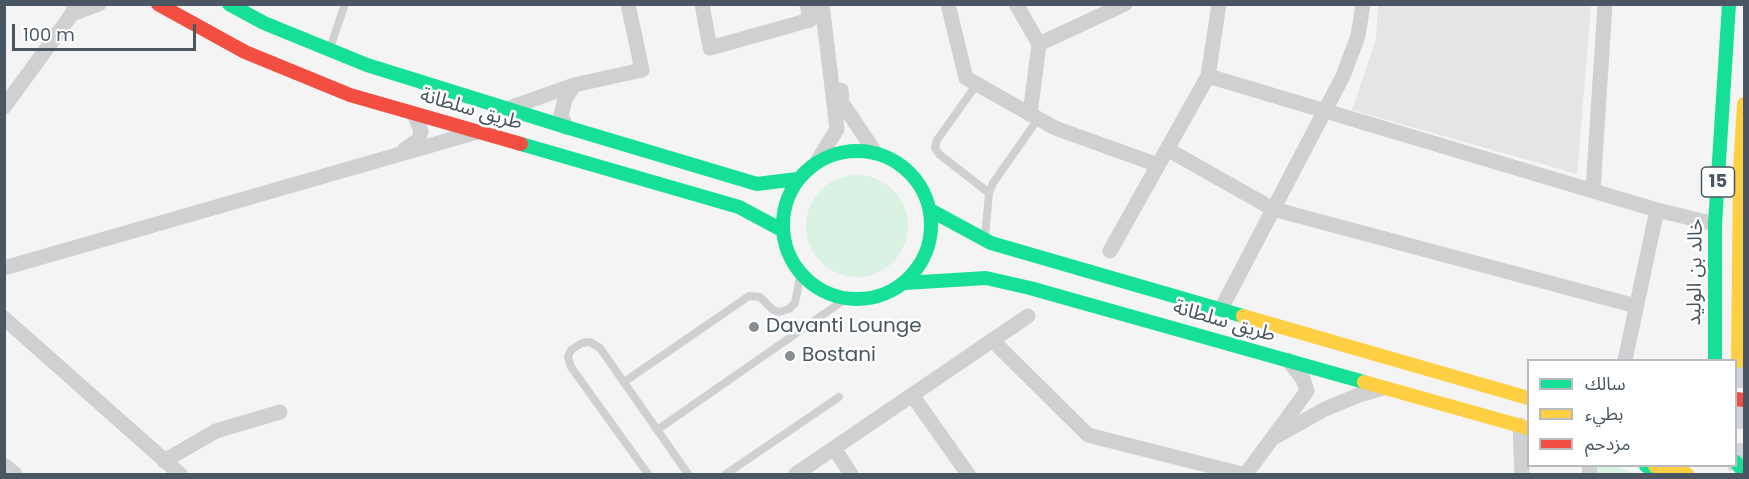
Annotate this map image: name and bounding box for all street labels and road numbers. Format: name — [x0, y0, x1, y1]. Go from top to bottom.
street label: طريق سلطانة — [417, 84, 525, 136]
road number: 15 — [1702, 167, 1734, 197]
street label: خالد بن الوليد — [1683, 218, 1709, 326]
street label: طريق سلطانة — [1170, 296, 1278, 348]

